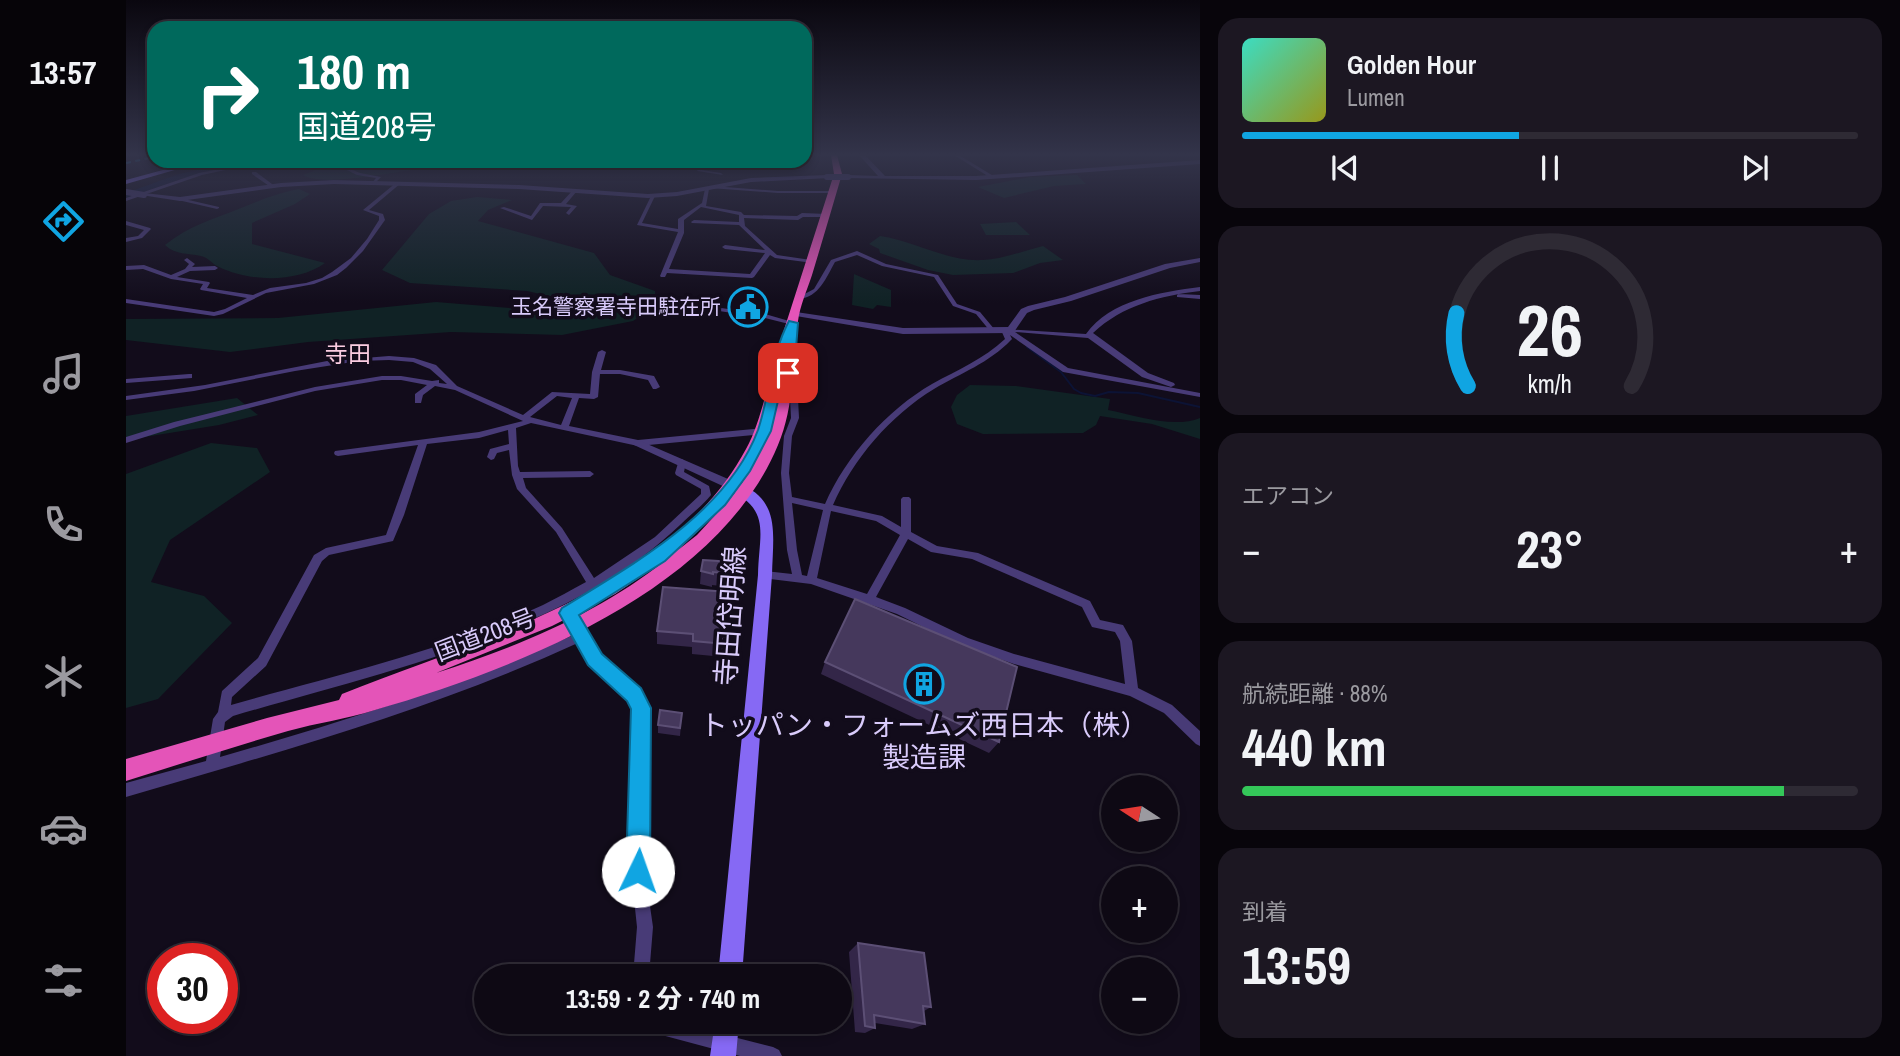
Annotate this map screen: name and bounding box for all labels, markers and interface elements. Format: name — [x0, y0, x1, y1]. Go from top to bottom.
text: 180 m — [297, 38, 411, 104]
text: Golden Hour — [1347, 47, 1476, 82]
icon: right — [182, 49, 273, 140]
text: 13:57 — [29, 51, 97, 94]
text: Lumen — [1347, 82, 1405, 113]
text: 国道208号 — [297, 105, 437, 148]
icon: previous — [1326, 149, 1364, 187]
icon: pause — [1531, 149, 1569, 187]
icon: next — [1736, 149, 1774, 187]
icon: directions — [39, 197, 88, 246]
text: 26 — [1517, 282, 1583, 380]
public building icon: 玉名警察署寺田駐在所 — [727, 286, 769, 328]
place label: 玉名警察署寺田駐在所 — [511, 292, 721, 321]
district label: 寺田 — [325, 338, 371, 369]
pin — [758, 343, 818, 403]
icon: music — [39, 349, 88, 398]
icon: arrive — [769, 354, 807, 392]
text: km/h — [1528, 367, 1572, 401]
text: エアコン — [1242, 480, 1334, 511]
icon: phone — [39, 500, 88, 549]
text: 23° — [1516, 514, 1584, 584]
text: − — [1242, 524, 1260, 575]
text: + — [1840, 524, 1858, 575]
street label: 寺田岱明線 — [706, 545, 754, 687]
street label: 国道208号 — [430, 600, 539, 668]
icon: climate — [39, 652, 88, 701]
building icon: トッパン・フォームズ西日本（株） 製造課 — [903, 663, 945, 705]
text: 航続距離 · 88% — [1242, 678, 1387, 709]
place label: トッパン・フォームズ西日本（株） 製造課 — [700, 706, 1148, 776]
text: 440 km — [1242, 712, 1387, 782]
north arrow — [1101, 775, 1178, 852]
map controls — [1101, 775, 1178, 1034]
icon: car — [39, 804, 88, 853]
position arrow — [601, 834, 675, 908]
button: + — [1101, 866, 1178, 943]
text: 到着 — [1242, 896, 1288, 927]
text: 13:59 — [1242, 930, 1351, 1000]
speed limit sign: 30 — [147, 943, 238, 1034]
icon: filters — [39, 956, 88, 1005]
button: − — [1101, 957, 1178, 1034]
text: 13:59 · 2 分 · 740 m — [566, 981, 760, 1016]

